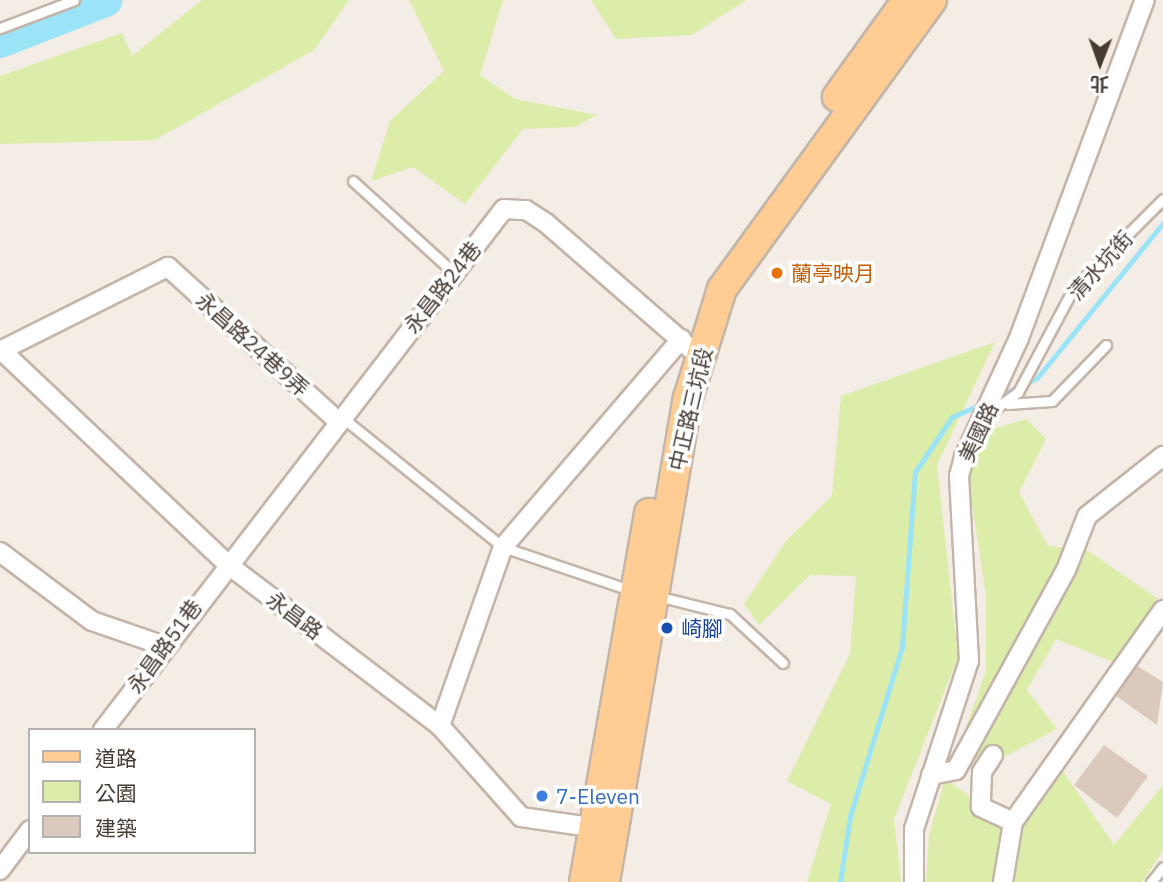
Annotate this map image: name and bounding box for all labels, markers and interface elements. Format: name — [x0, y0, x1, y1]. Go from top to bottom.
north arrow — [1065, 28, 1135, 98]
text: 北 — [1090, 72, 1109, 96]
street label: 清水坑街 — [1063, 225, 1137, 305]
street label: 永昌路24巷 — [398, 236, 486, 338]
place label: 蘭亭映月 — [791, 260, 875, 286]
marker: 蘭亭映月 — [769, 265, 785, 281]
street label: 永昌路24巷9弄 — [192, 287, 314, 401]
street label: 中正路三坑段 — [664, 345, 716, 473]
street label: 美國路 — [953, 398, 1003, 466]
street label: 永昌路 — [262, 586, 328, 644]
street label: 永昌路51巷 — [122, 594, 206, 698]
place label: 崎腳 — [681, 615, 723, 641]
marker: 崎腳 — [659, 620, 675, 636]
legend — [28, 728, 256, 854]
text: 道路 — [95, 744, 137, 772]
text: 公園 — [95, 779, 137, 807]
place label: 7-Eleven — [556, 783, 640, 809]
marker: 7-Eleven — [534, 788, 550, 804]
text: 建築 — [95, 814, 137, 842]

